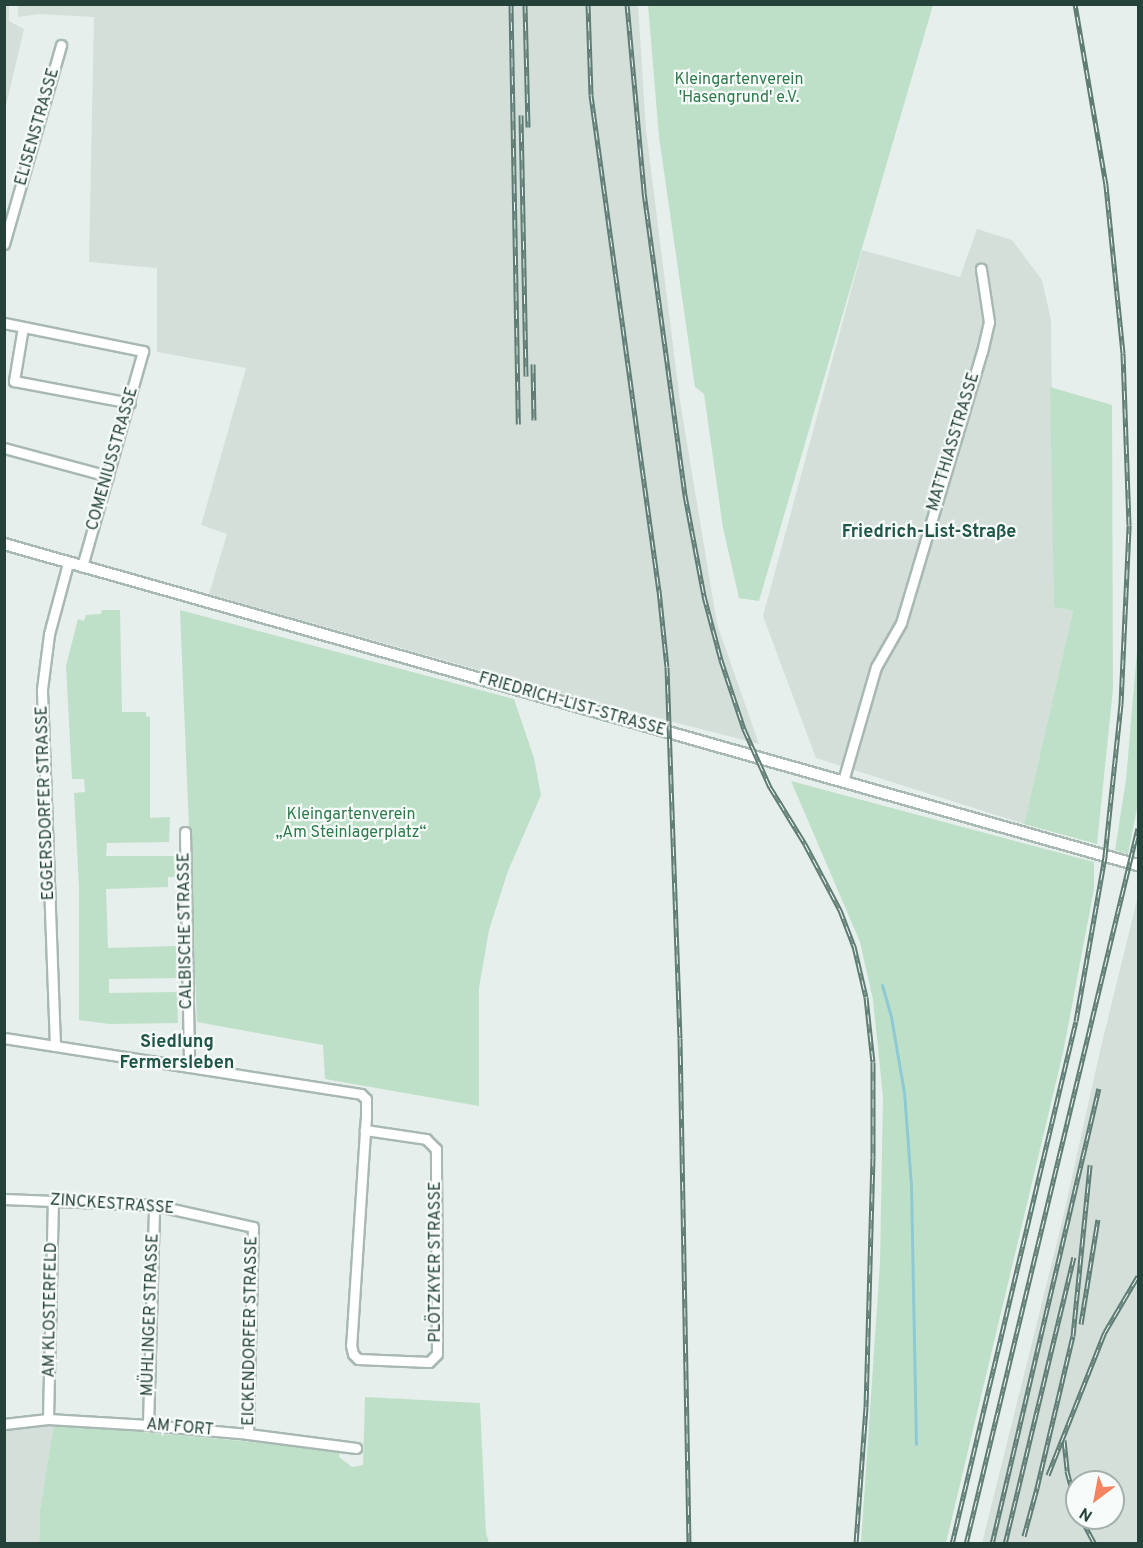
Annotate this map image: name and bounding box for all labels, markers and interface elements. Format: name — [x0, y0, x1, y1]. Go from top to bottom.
street label: ELISENSTRASSE — [12, 66, 64, 188]
park label: Kleingartenverein 'Hasengrund' e.V. — [675, 70, 803, 108]
street label: MATTHIASSTRASSE — [924, 370, 984, 514]
street label: COMENIUSSTRASSE — [83, 385, 143, 533]
district label: Friedrich-List-Straße — [842, 522, 1016, 544]
street label: FRIEDRICH-LIST-STRASSE — [476, 669, 668, 741]
street label: EGGERSDORFER STRASSE — [33, 705, 59, 901]
park label: Kleingartenverein „Am Steinlagerplatz“ — [275, 805, 427, 843]
street label: CALBISCHE STRASSE — [175, 852, 197, 1010]
district label: Siedlung Fermersleben — [120, 1033, 234, 1076]
street label: PLÖTZKYER STRASSE — [426, 1181, 446, 1343]
street label: ZINCKESTRASSE — [49, 1191, 175, 1219]
street label: MÜHLINGER STRASSE — [139, 1233, 163, 1397]
street label: EICKENDORFER STRASSE — [240, 1236, 262, 1426]
street label: AM KLOSTERFELD — [40, 1242, 62, 1378]
street label: AM FORT — [146, 1415, 214, 1441]
north arrow — [1065, 1470, 1125, 1530]
text: N — [1076, 1502, 1097, 1525]

